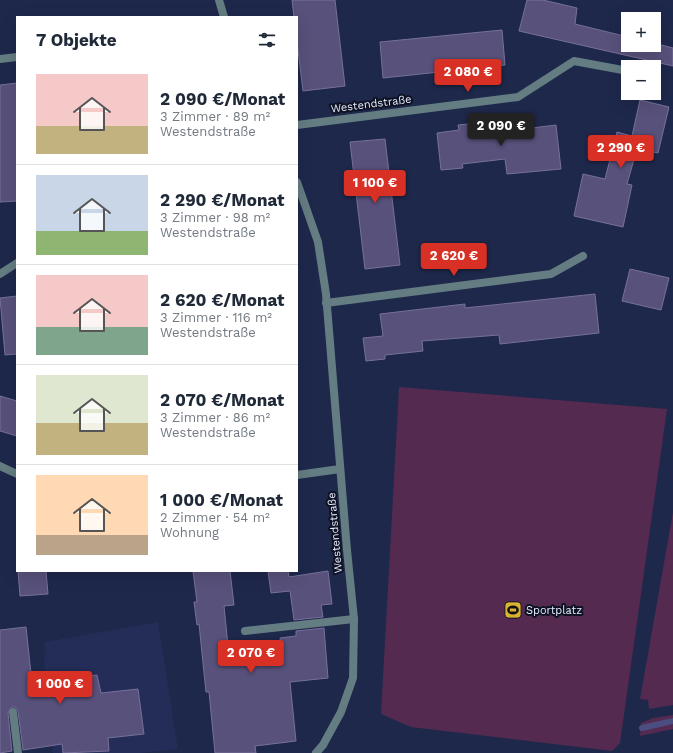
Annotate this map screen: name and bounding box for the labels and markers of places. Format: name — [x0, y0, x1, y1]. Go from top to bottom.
pin: 2 080 € — [431, 59, 505, 93]
pin: 2 090 € — [464, 113, 538, 147]
pin: 2 290 € — [584, 135, 658, 169]
pin: 1 100 € — [338, 170, 412, 204]
pin: 2 620 € — [417, 243, 491, 277]
sports icon: Sportplatz — [503, 600, 523, 620]
place label: Sportplatz — [526, 604, 582, 617]
pin: 2 070 € — [214, 640, 288, 674]
pin: 1 000 € — [23, 671, 97, 705]

